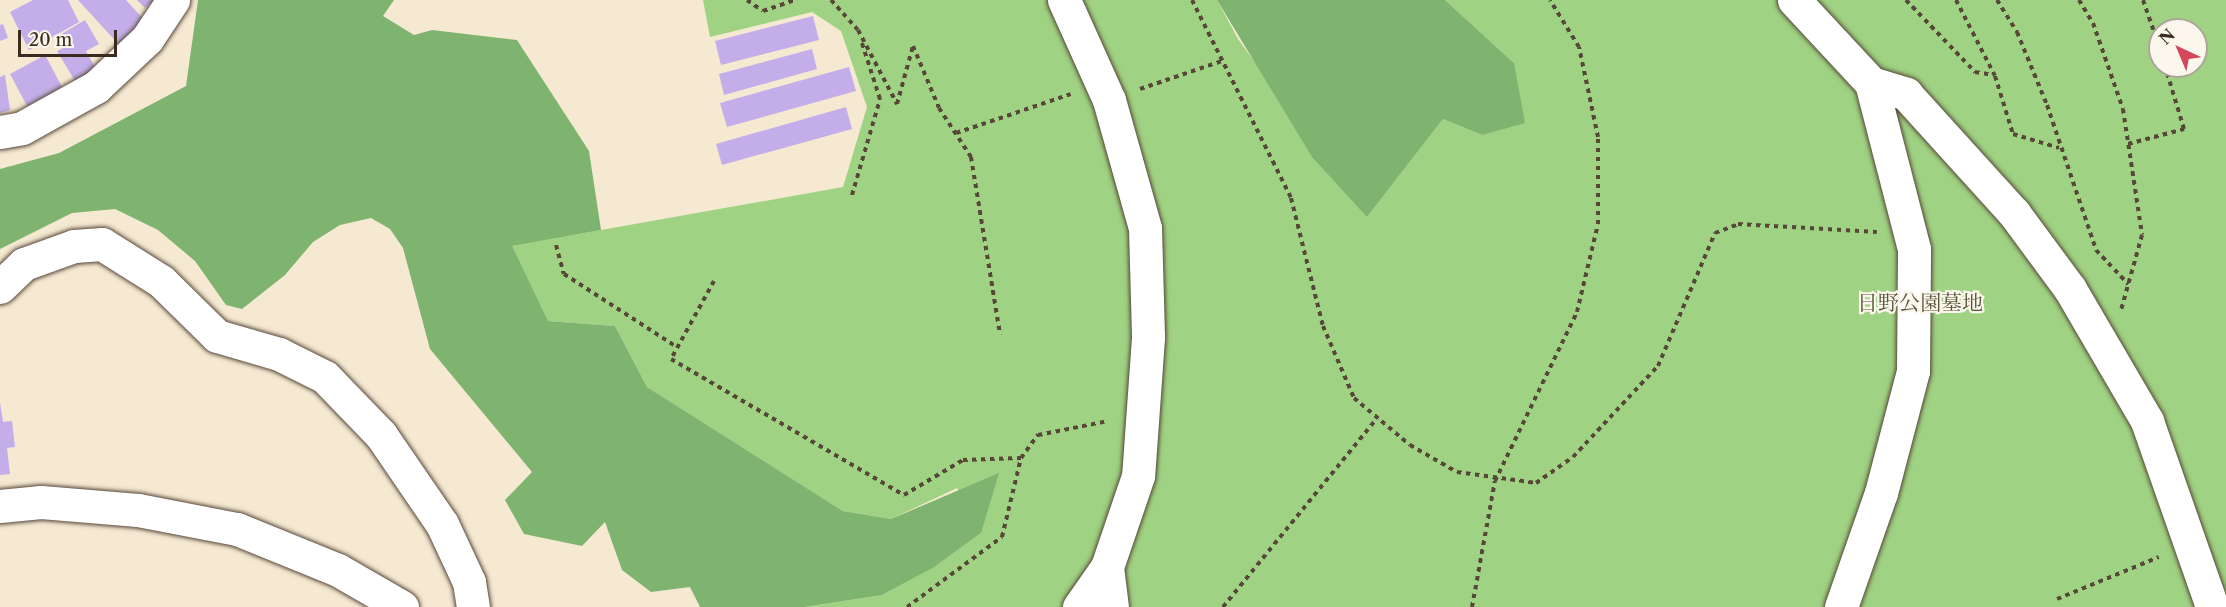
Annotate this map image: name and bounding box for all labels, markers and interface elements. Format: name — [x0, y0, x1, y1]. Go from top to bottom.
scale bar — [21, 18, 120, 56]
north arrow — [2148, 18, 2208, 78]
text: N — [2155, 24, 2179, 49]
text: 20 m — [29, 29, 72, 51]
park label: 日野公園墓地 — [1857, 290, 1983, 316]

